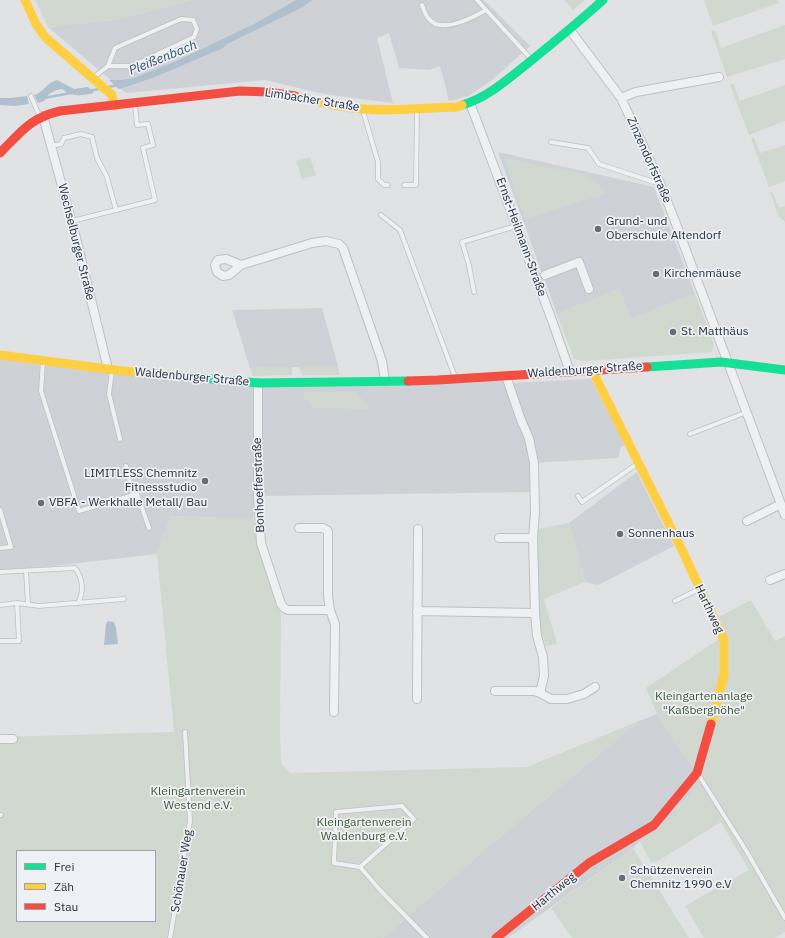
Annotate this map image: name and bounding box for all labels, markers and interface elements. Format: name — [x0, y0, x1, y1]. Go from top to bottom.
water label: Pleißenbach — [127, 37, 199, 79]
street label: Limbacher Straße — [264, 85, 360, 115]
street label: Zinzendorfstraße — [624, 115, 674, 205]
street label: Ernst-Heilmann-Straße — [493, 176, 549, 298]
street label: Wechselburger Straße — [55, 182, 97, 302]
place label: Grund- und Oberschule Altendorf — [606, 215, 721, 243]
marker: Grund- und Oberschule Altendorf — [593, 224, 603, 234]
place label: Kirchenmäuse — [664, 267, 741, 281]
marker: Kirchenmäuse — [651, 269, 661, 279]
place label: St. Matthäus — [681, 325, 749, 339]
marker: St. Matthäus — [668, 327, 678, 337]
street label: Waldenburger Straße — [527, 359, 643, 381]
street label: Waldenburger Straße — [134, 365, 250, 389]
street label: Bonhoefferstraße — [250, 437, 268, 533]
place label: LIMITLESS Chemnitz Fitnessstudio — [84, 467, 197, 495]
marker: LIMITLESS Chemnitz Fitnessstudio — [200, 476, 210, 486]
place label: VBFA - Werkhalle Metall/ Bau — [49, 496, 207, 510]
marker: VBFA - Werkhalle Metall/ Bau — [36, 498, 46, 508]
place label: Sonnenhaus — [628, 527, 695, 541]
marker: Sonnenhaus — [615, 529, 625, 539]
street label: Harthweg — [691, 582, 727, 636]
park label: Kleingartenanlage "Kaßberghöhe" — [655, 690, 753, 718]
park label: Kleingartenverein Westend e.V. — [150, 785, 246, 813]
park label: Kleingartenverein Waldenburg e.V. — [316, 816, 412, 844]
street label: Schönauer Weg — [168, 828, 196, 914]
legend — [16, 850, 156, 922]
text: Frei — [54, 859, 74, 874]
place label: Schützenverein Chemnitz 1990 e.V — [630, 864, 732, 892]
street label: Harthweg — [529, 870, 579, 914]
marker: Schützenverein Chemnitz 1990 e.V — [617, 873, 627, 883]
text: Zäh — [54, 879, 74, 894]
text: Stau — [54, 899, 78, 914]

